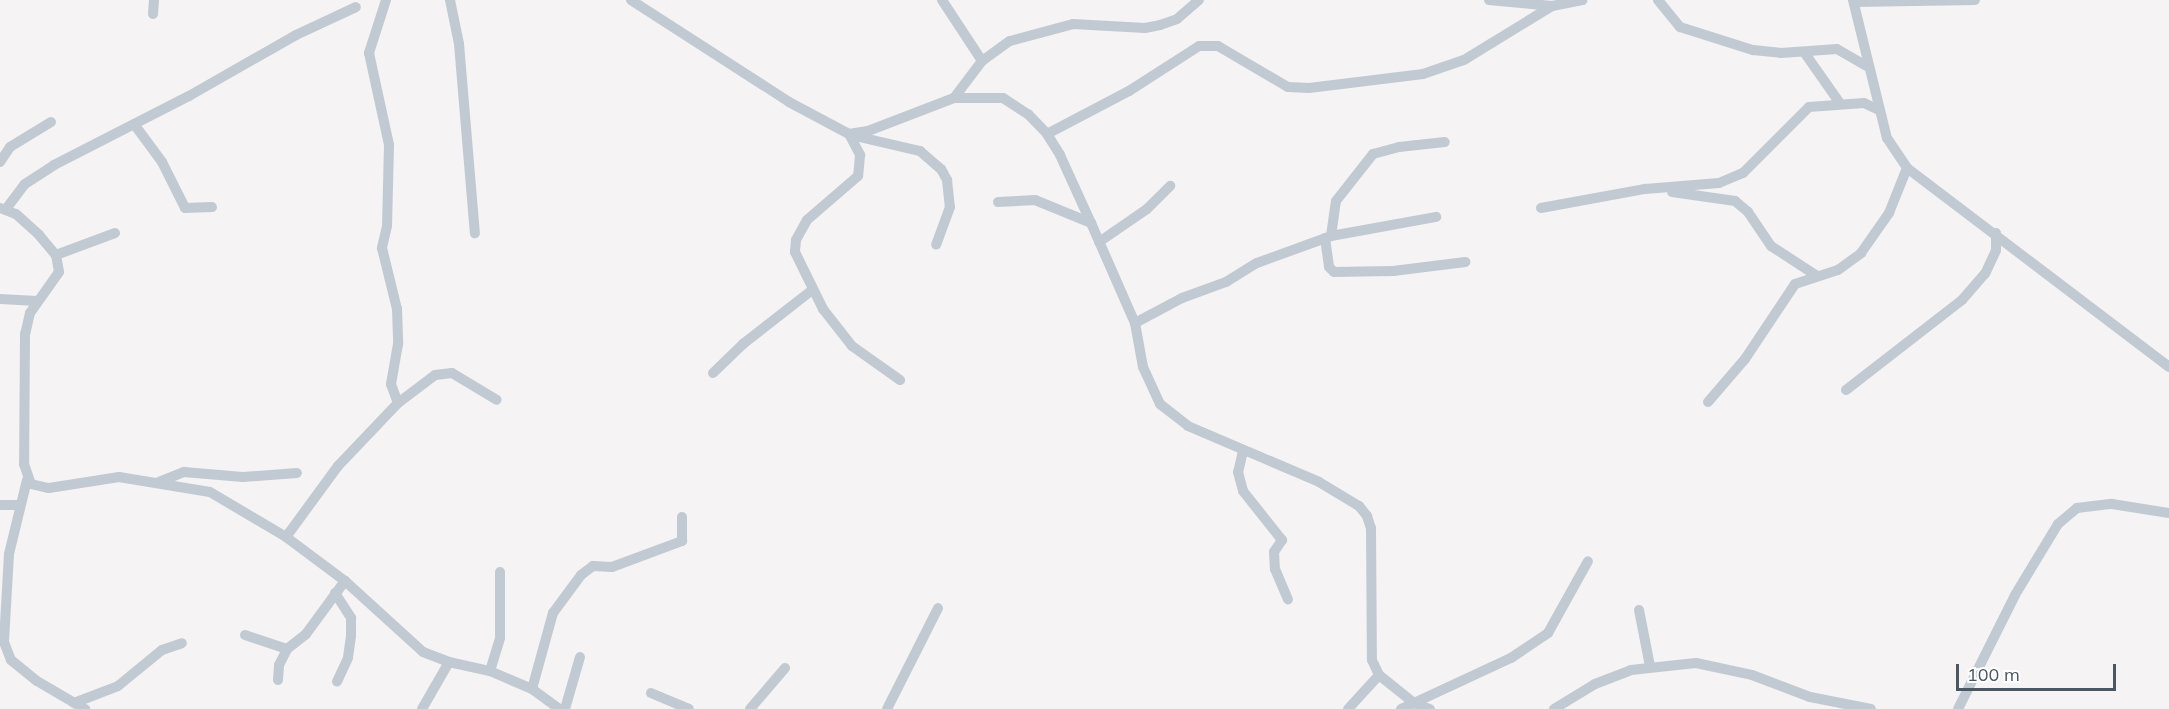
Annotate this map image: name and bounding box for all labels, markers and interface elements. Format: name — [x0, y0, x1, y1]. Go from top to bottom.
scale bar — [1959, 652, 2120, 690]
text: 100 m — [1967, 663, 2020, 686]

